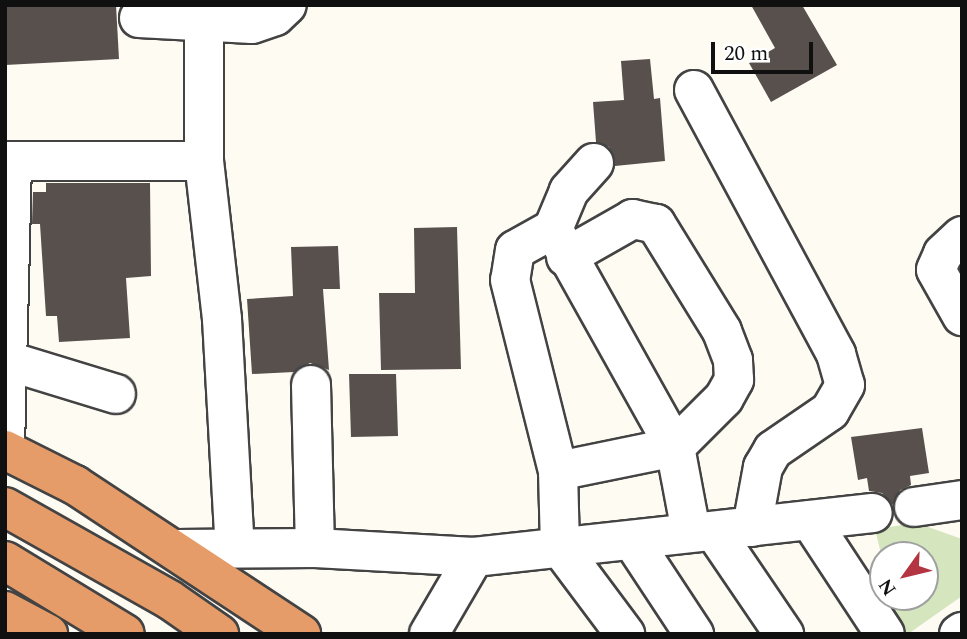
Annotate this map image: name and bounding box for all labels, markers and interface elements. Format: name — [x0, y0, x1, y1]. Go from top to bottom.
scale bar — [715, 28, 816, 72]
text: 20 m — [724, 38, 768, 70]
north arrow — [869, 541, 939, 611]
text: N — [871, 572, 904, 601]

